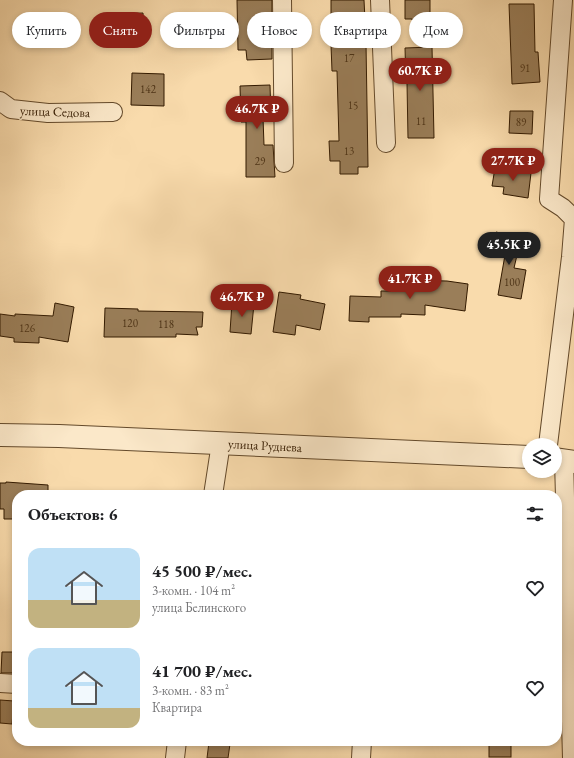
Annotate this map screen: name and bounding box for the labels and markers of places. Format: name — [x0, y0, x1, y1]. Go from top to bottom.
pin: 60.7K ₽ — [383, 58, 457, 92]
pin: 46.7K ₽ — [220, 96, 294, 130]
pin: 27.7K ₽ — [476, 148, 550, 182]
pin: 45.5K ₽ — [472, 232, 546, 266]
pin: 41.7K ₽ — [373, 266, 447, 300]
pin: 46.7K ₽ — [205, 284, 279, 318]

